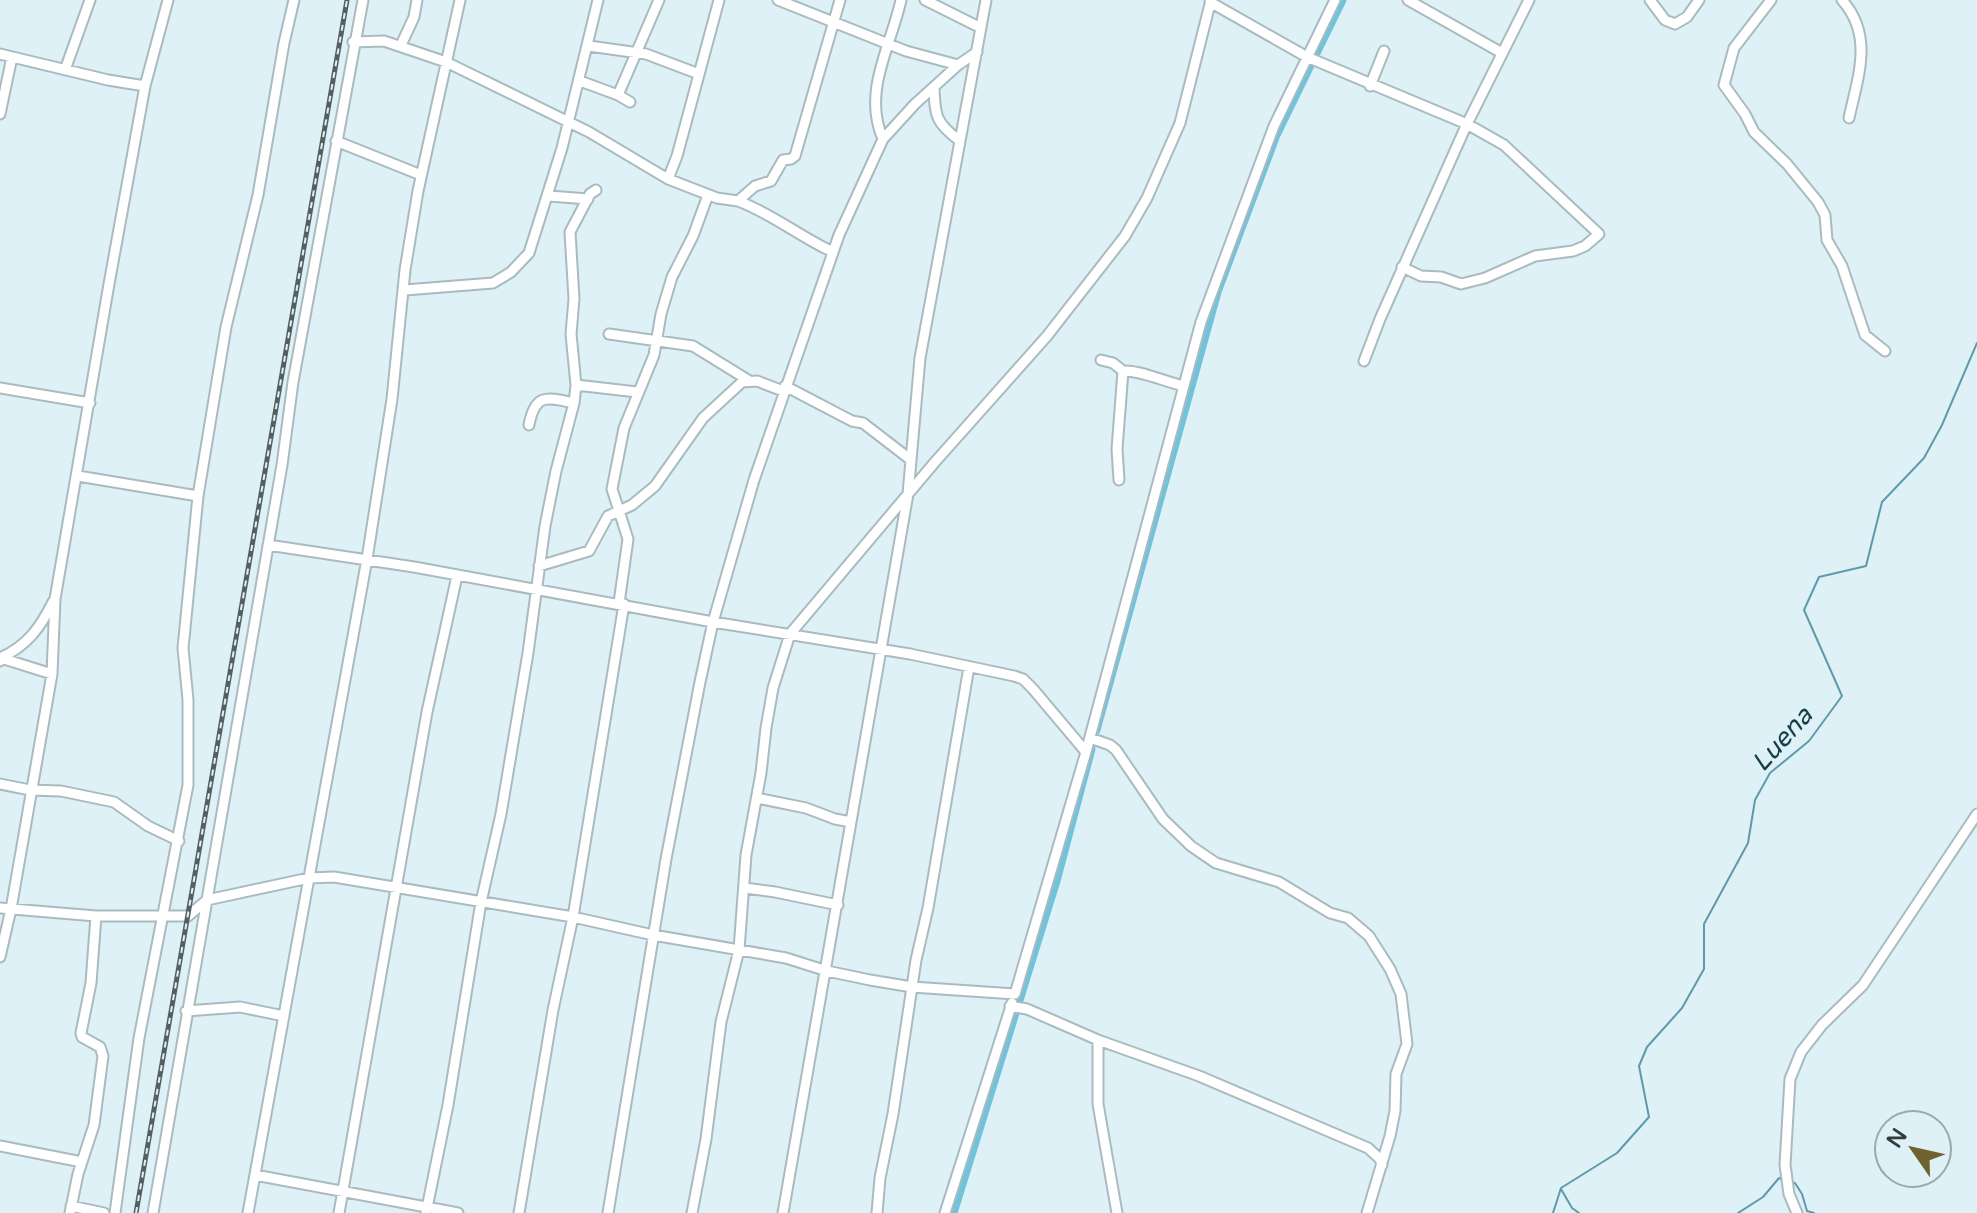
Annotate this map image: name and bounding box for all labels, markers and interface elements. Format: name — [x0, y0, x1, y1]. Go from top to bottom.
water label: Luena — [1745, 699, 1820, 778]
north arrow — [1873, 1109, 1953, 1189]
text: N — [1882, 1124, 1913, 1153]

